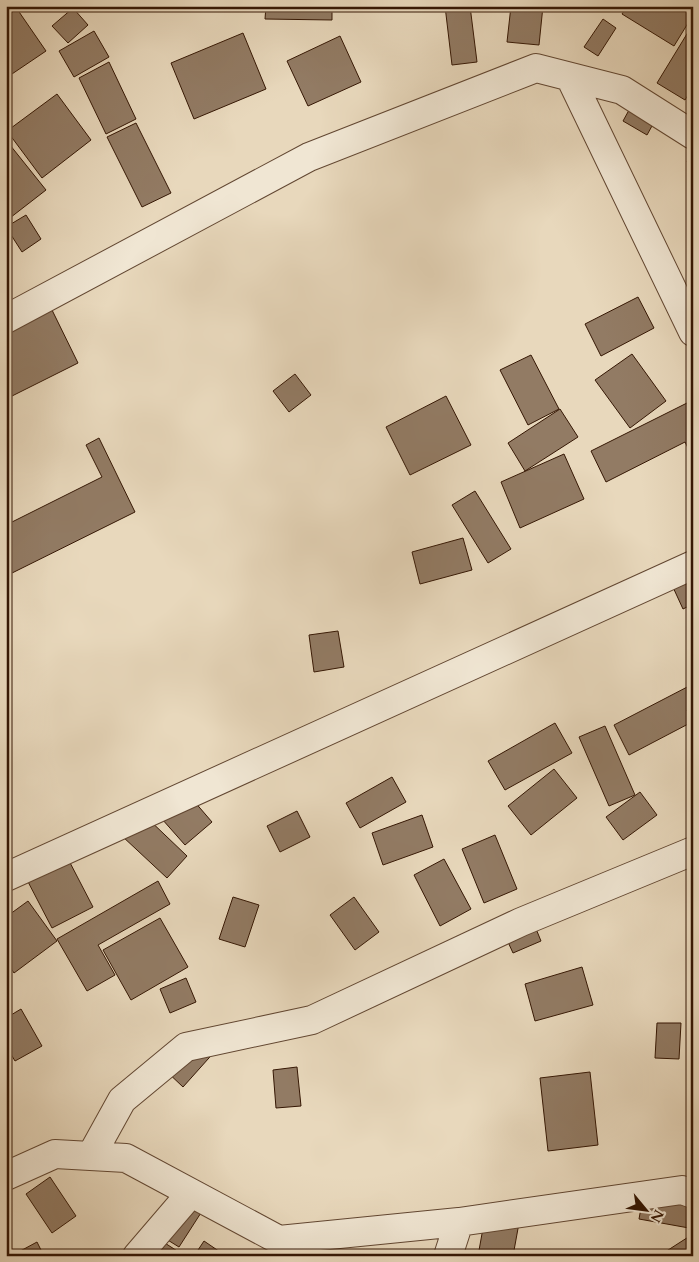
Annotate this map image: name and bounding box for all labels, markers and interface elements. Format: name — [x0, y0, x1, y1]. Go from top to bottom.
north arrow — [622, 1184, 672, 1234]
text: N — [646, 1206, 668, 1226]

